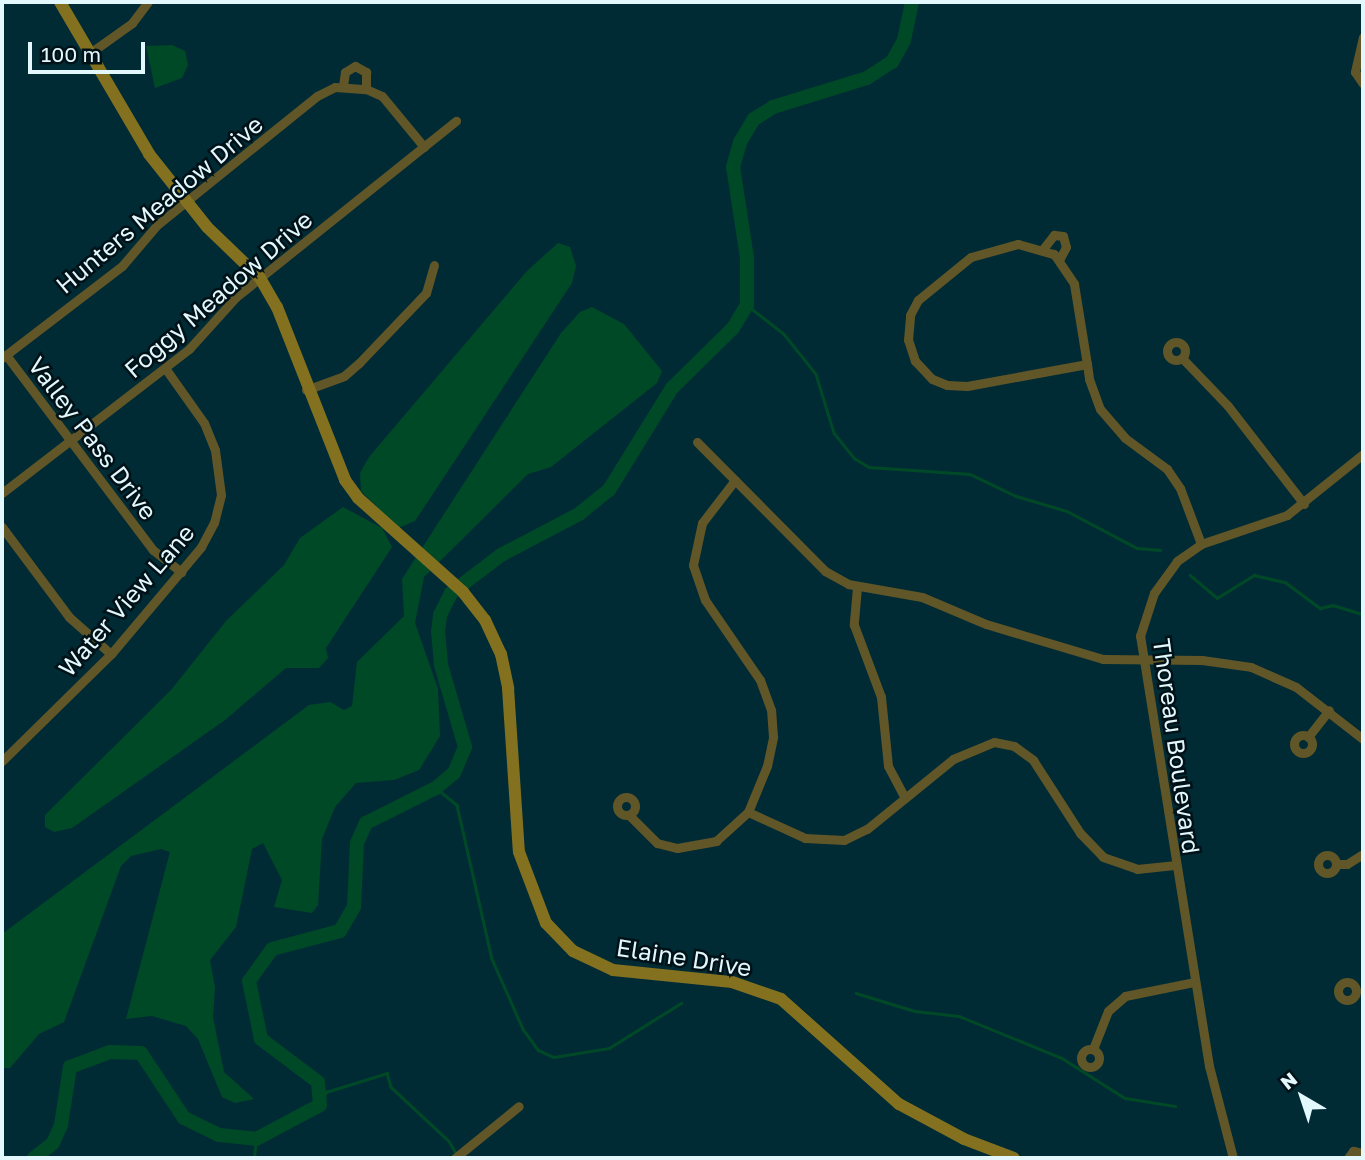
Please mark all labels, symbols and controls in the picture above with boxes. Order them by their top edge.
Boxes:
scale bar [32,28,149,72]
text: 100 m [41,41,101,67]
street label: Hunters Meadow Drive [50,109,268,299]
street label: Foggy Meadow Drive [118,205,318,383]
street label: Valley Pass Drive [22,351,164,525]
street label: Water View Lane [52,518,200,682]
street label: Thoreau Boulevard [1148,636,1206,856]
street label: Elaine Drive [614,932,754,982]
north arrow [1267,1062,1337,1132]
text: N [1276,1067,1301,1094]

